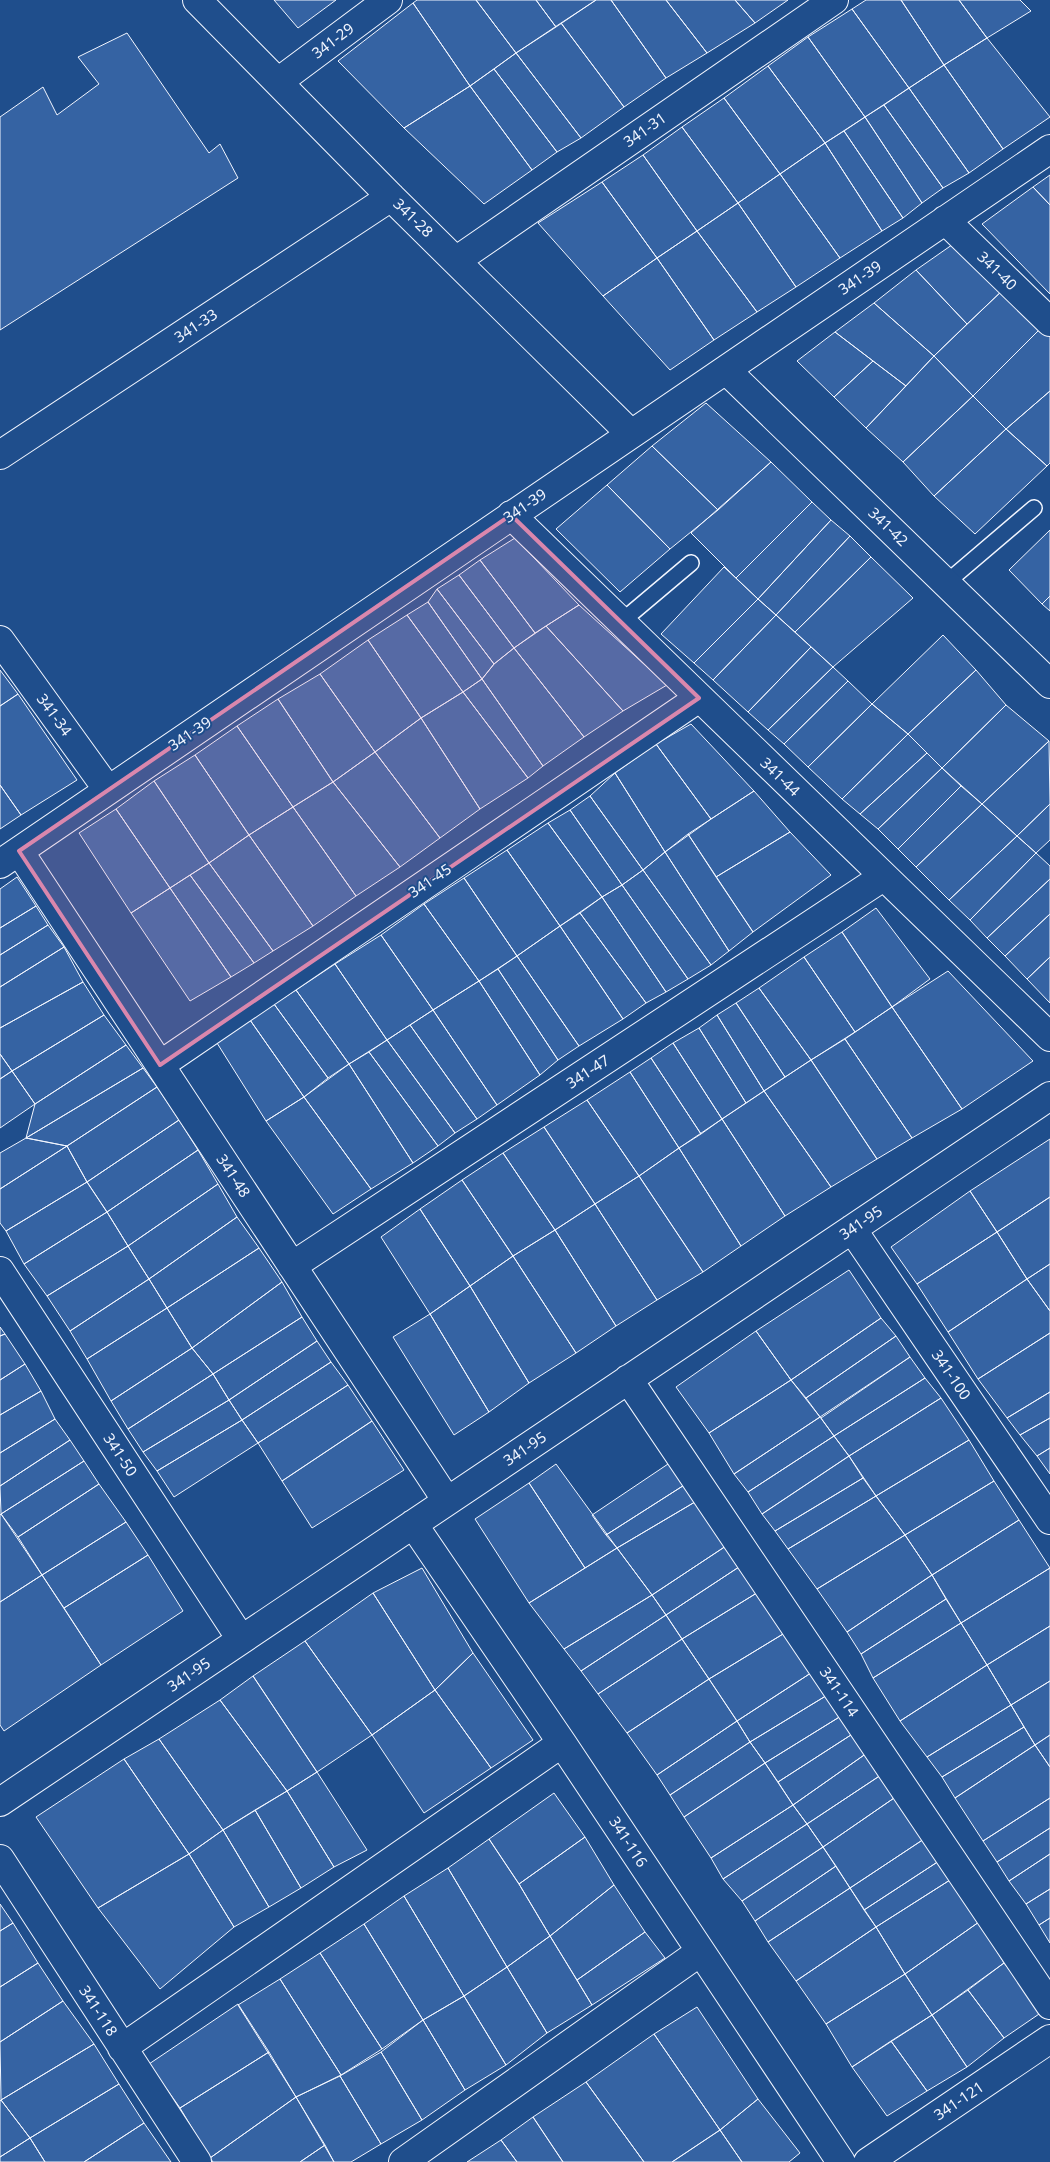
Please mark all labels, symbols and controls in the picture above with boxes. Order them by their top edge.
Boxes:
street label: 341-29 [307,18,357,63]
street label: 341-31 [619,107,670,151]
street label: 341-28 [390,194,438,241]
street label: 341-40 [974,247,1022,294]
street label: 341-39 [834,256,885,299]
street label: 341-33 [170,304,221,347]
street label: 341-39 [499,484,550,527]
street label: 341-42 [865,503,913,550]
street label: 341-34 [33,689,77,740]
street label: 341-39 [164,712,215,755]
street label: 341-44 [757,753,805,800]
street label: 341-45 [404,859,455,902]
street label: 341-47 [562,1050,613,1093]
street label: 341-48 [212,1150,255,1201]
street label: 341-95 [835,1201,886,1244]
street label: 341-100 [928,1346,976,1403]
street label: 341-95 [499,1427,550,1470]
street label: 341-50 [99,1429,142,1480]
street label: 341-95 [163,1653,214,1696]
street label: 341-114 [816,1663,864,1721]
street label: 341-116 [605,1812,653,1871]
street label: 341-118 [75,1981,123,2040]
street label: 341-121 [930,2076,987,2124]

